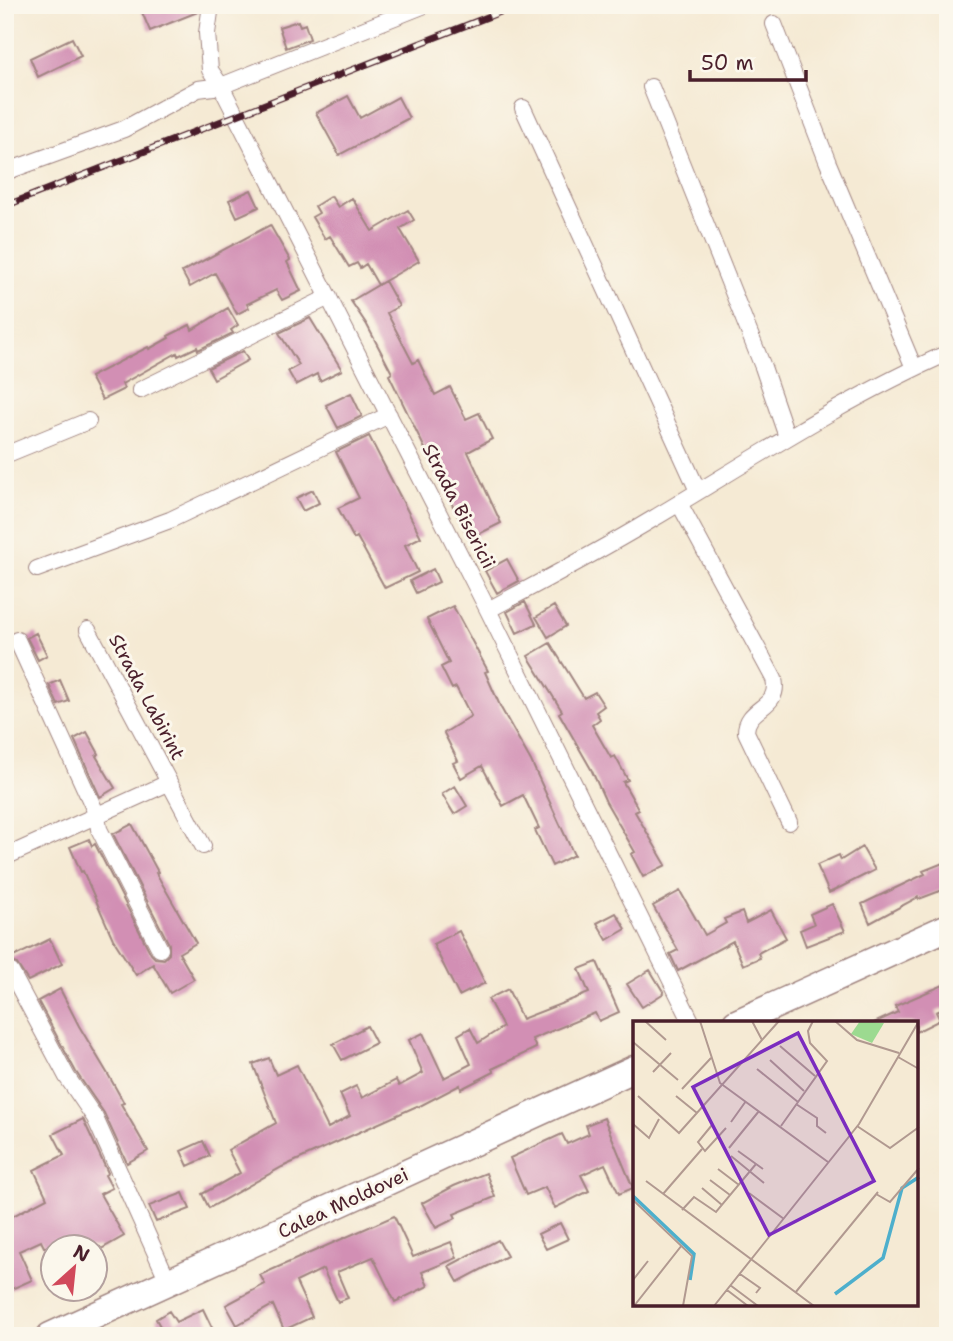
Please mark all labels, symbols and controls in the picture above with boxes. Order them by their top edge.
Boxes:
scale bar [690,38,806,82]
text: 50 m [701,49,754,77]
street label: Strada Bisericii [417,439,501,573]
street label: Strada Labirint [103,630,191,764]
inset map [633,1021,918,1306]
street label: Calea Moldovei [274,1162,412,1244]
north arrow [38,1232,108,1302]
text: N [69,1239,94,1268]

